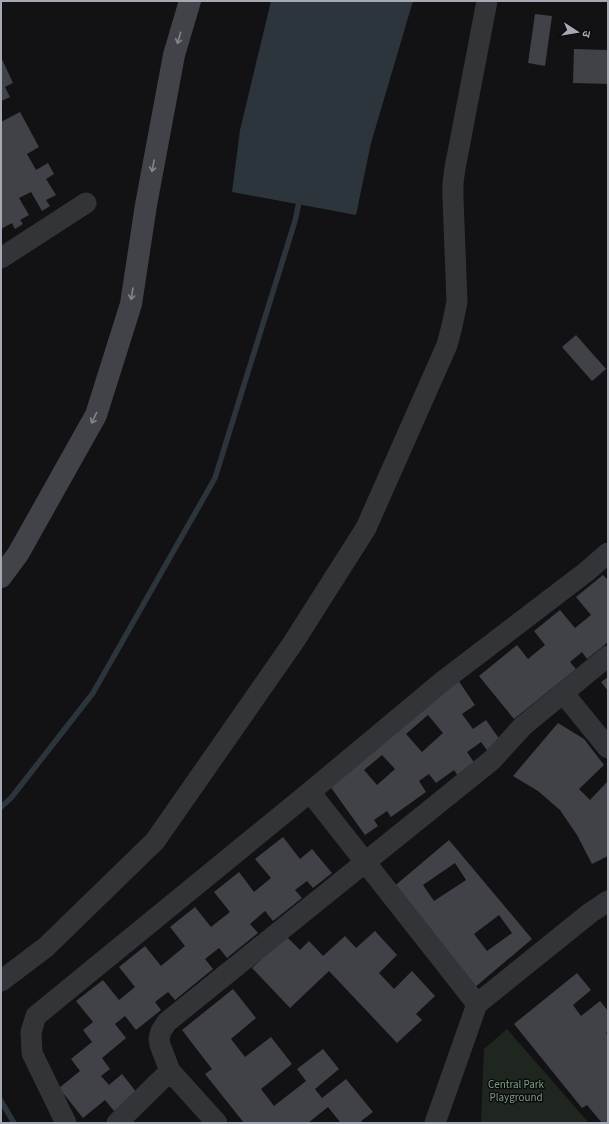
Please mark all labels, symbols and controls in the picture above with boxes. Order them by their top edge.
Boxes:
north arrow [557,12,597,52]
text: उ [578,29,594,39]
one-way arrow [175,32,182,45]
one-way arrow [149,159,157,172]
one-way arrow [128,287,136,300]
one-way arrow [89,412,97,424]
park label: Central Park Playground [488,1077,545,1105]

